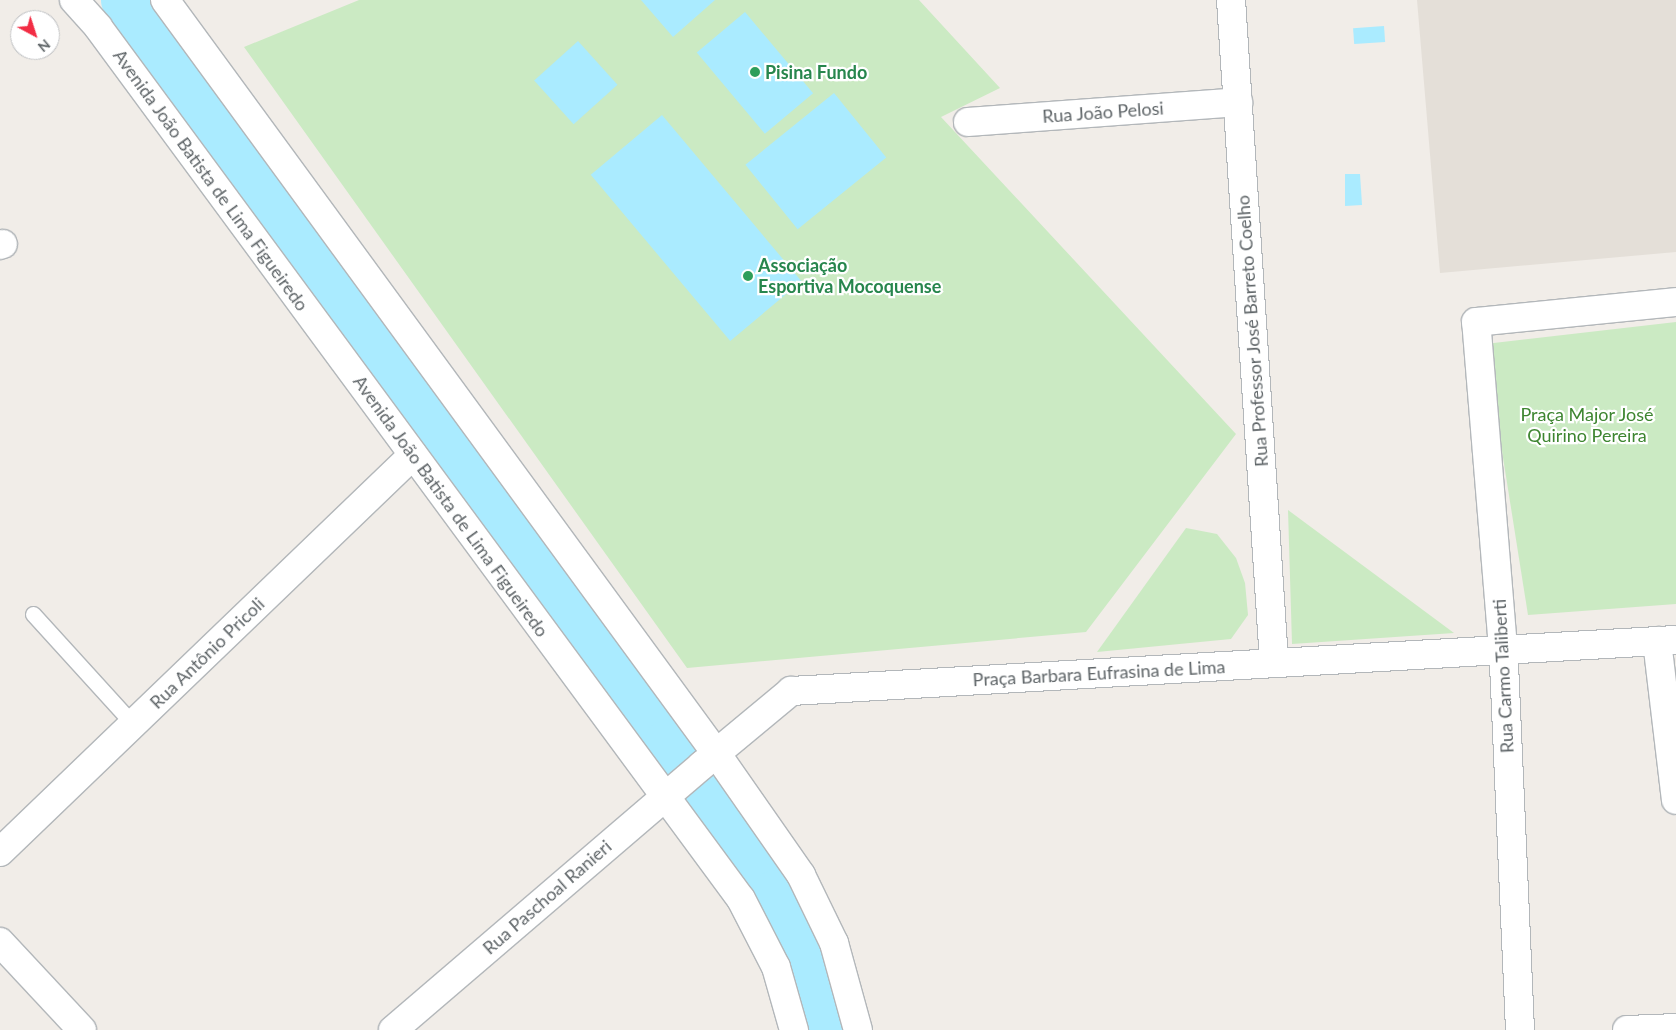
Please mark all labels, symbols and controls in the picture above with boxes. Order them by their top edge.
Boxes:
north arrow [10,10,60,60]
text: N [35,36,54,56]
street label: Avenida João Batista de Lima Figueiredo [109,45,313,315]
place label: Pisina Fundo [765,61,867,83]
marker: Pisina Fundo [749,66,761,78]
street label: Rua João Pelosi [1041,97,1165,127]
street label: Rua Professor José Barreto Coelho [1232,194,1272,468]
place label: Associação Esportiva Mocoquense [758,255,941,298]
marker: Associação Esportiva Mocoquense [742,270,754,282]
street label: Avenida João Batista de Lima Figueiredo [349,371,553,641]
park label: Praça Major José Quirino Pereira [1520,404,1654,446]
street label: Rua Antônio Pricoli [145,593,269,713]
street label: Rua Carmo Taliberti [1488,598,1518,754]
street label: Praça Barbara Eufrasina de Lima [972,656,1226,690]
street label: Rua Paschoal Ranieri [478,835,616,959]

